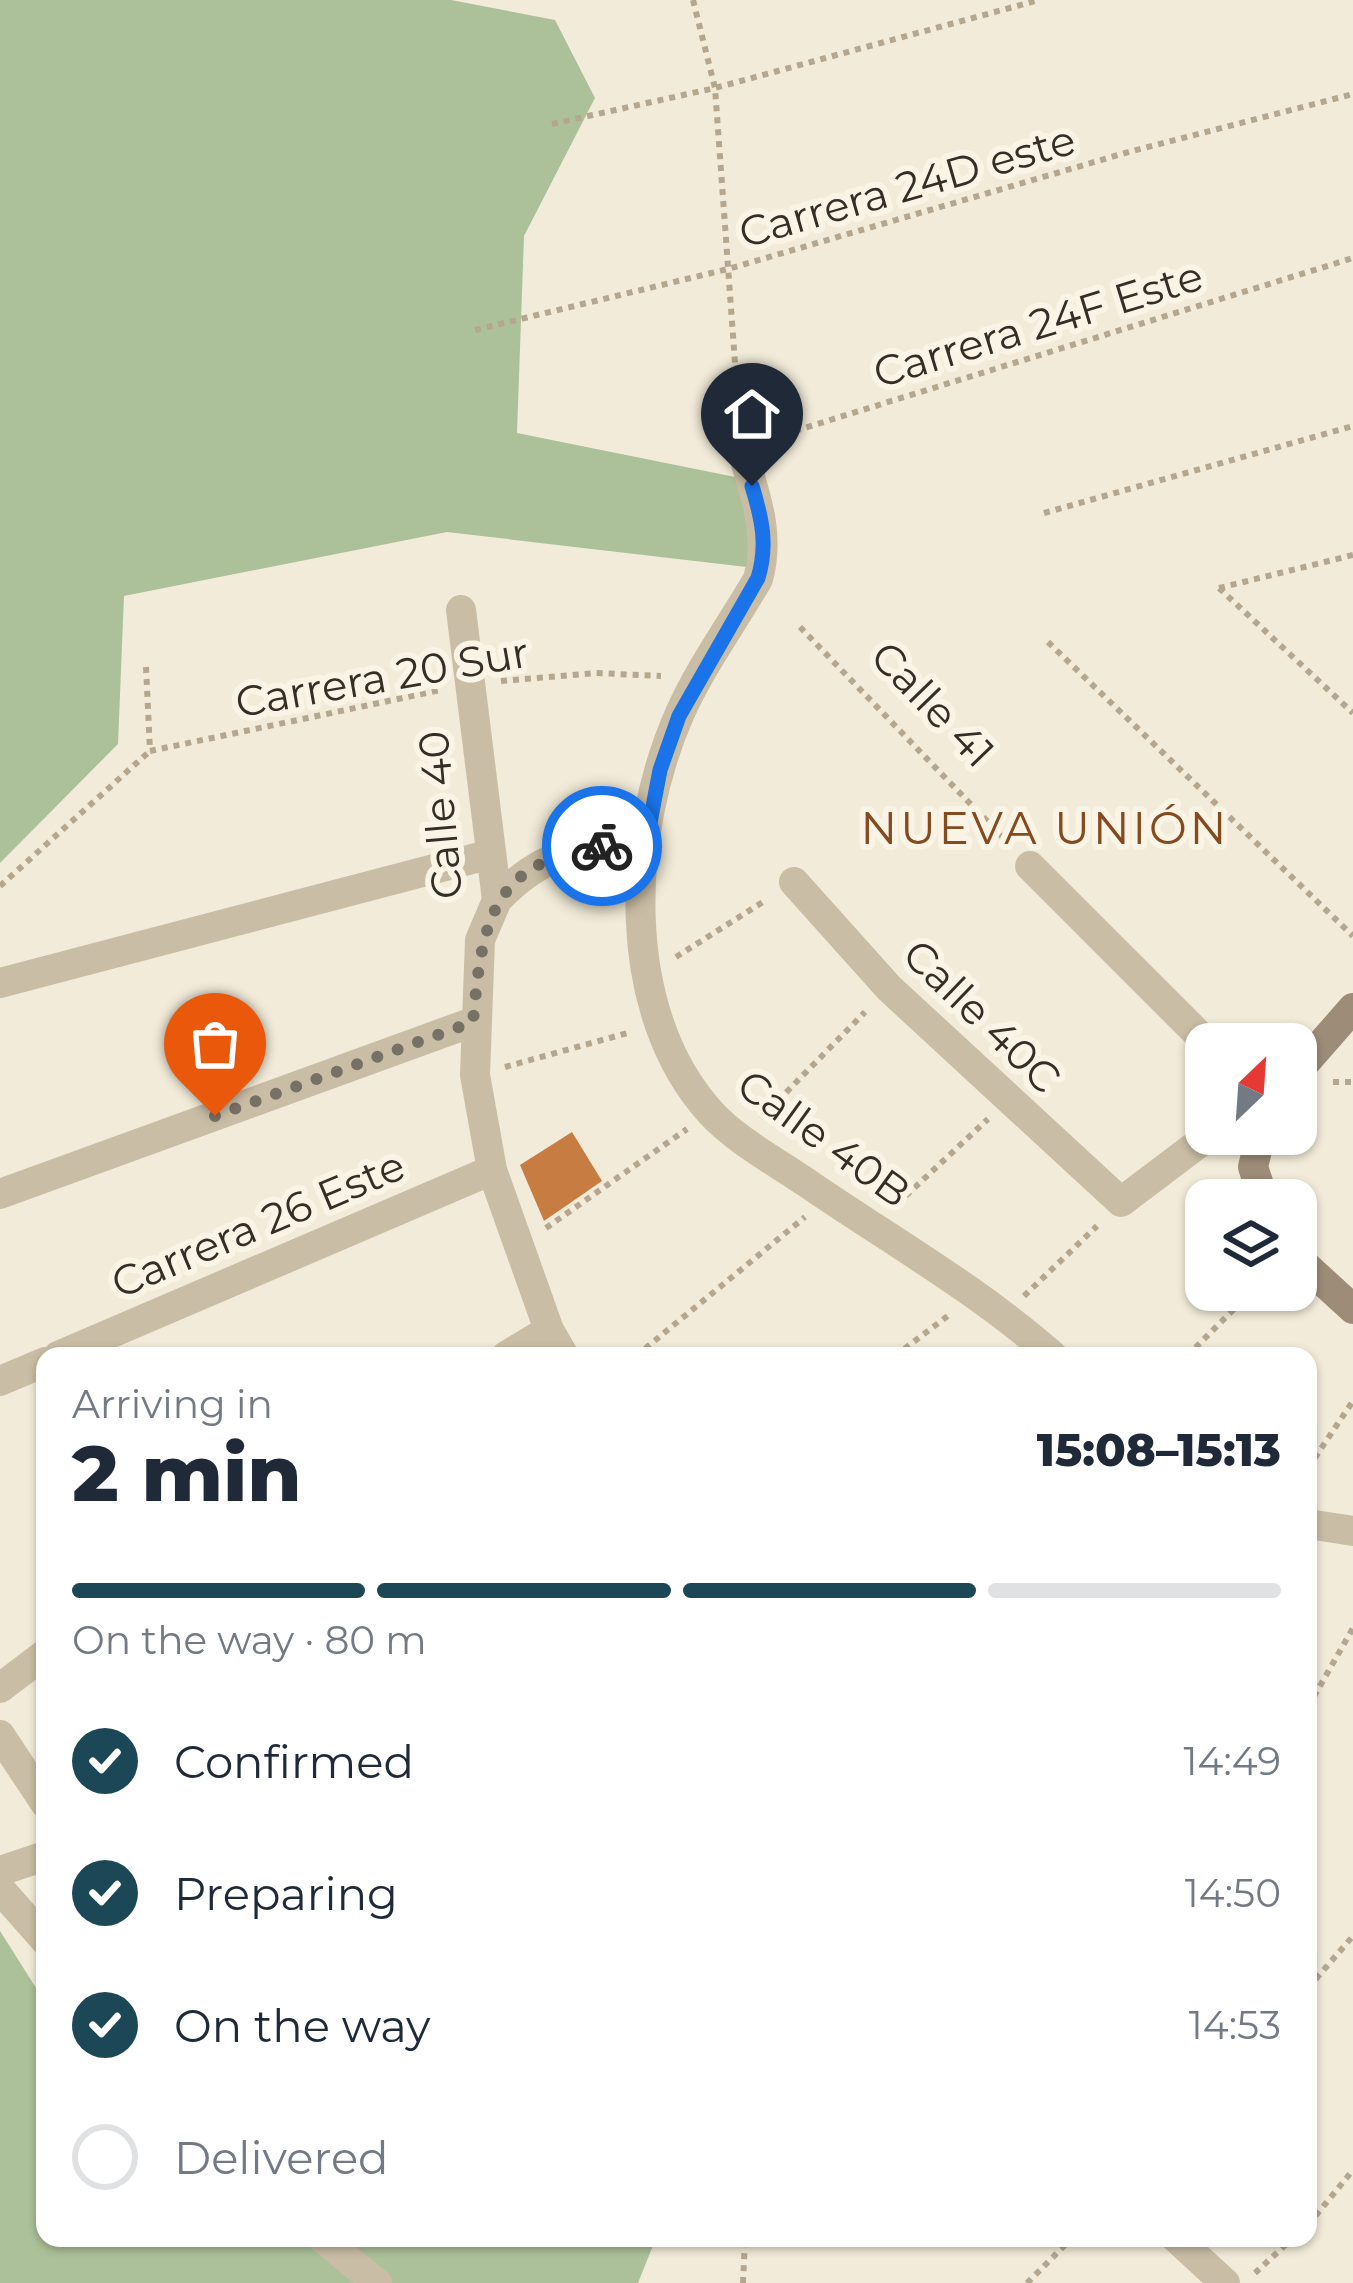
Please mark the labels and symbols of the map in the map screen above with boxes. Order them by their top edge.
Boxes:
street label: Carrera 24D este [733,113,1081,259]
street label: Carrera 24F Este [867,249,1209,399]
pin [701,363,803,486]
street label: Carrera 20 Sur [231,626,533,728]
street label: Calle 41 [860,630,1006,778]
street label: Calle 40 [407,729,473,901]
courier [542,786,662,906]
district label: NUEVA UNIÓN [861,800,1229,855]
street label: Calle 40C [893,928,1071,1104]
pin [164,993,266,1116]
north arrow [1185,1023,1317,1155]
street label: Calle 40B [728,1058,920,1218]
street label: Carrera 26 Este [104,1139,412,1309]

